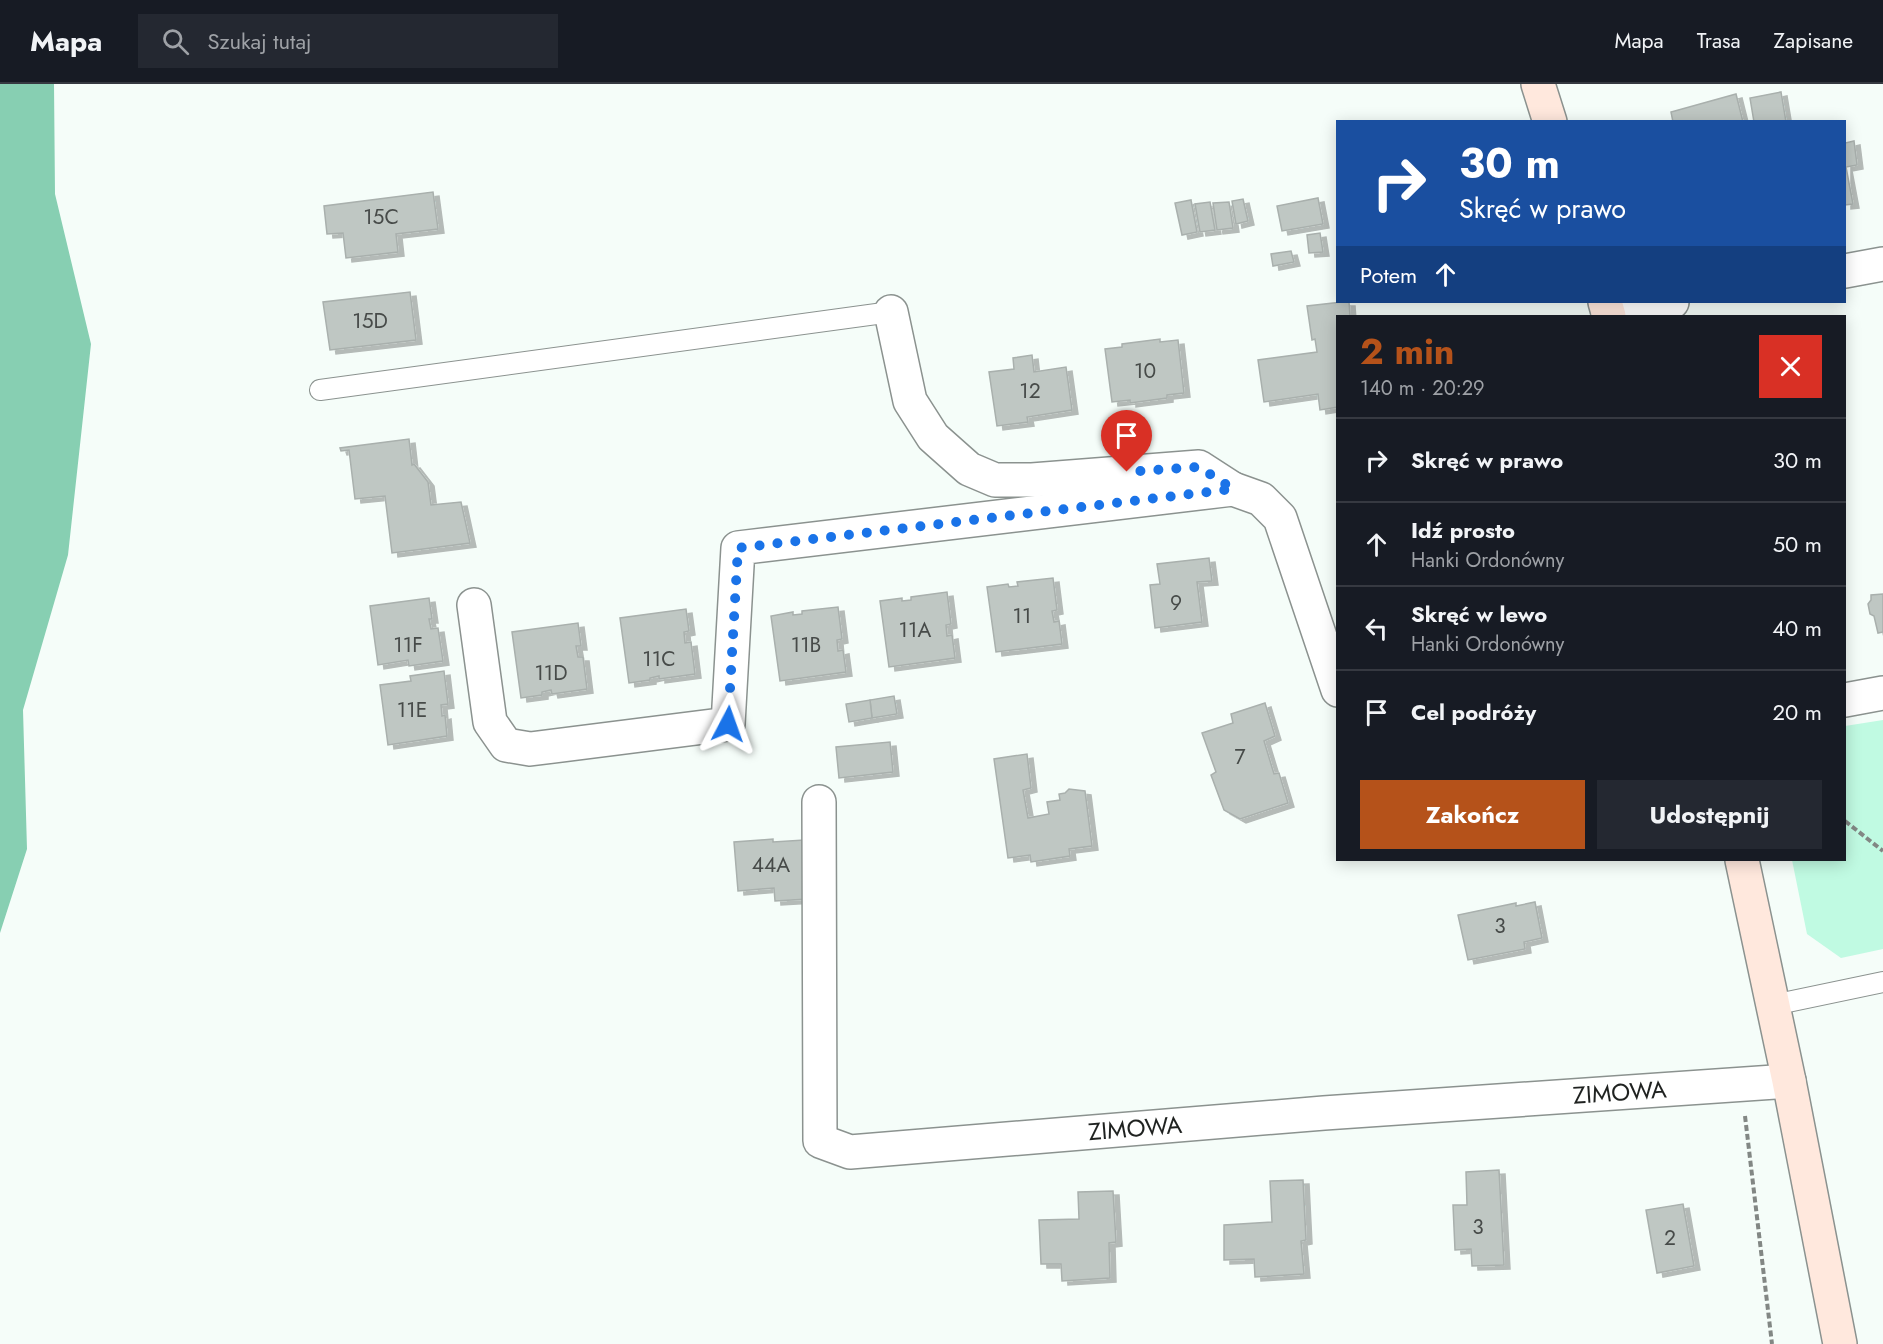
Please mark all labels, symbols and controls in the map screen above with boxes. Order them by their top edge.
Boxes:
search box [138,14,558,68]
text: Mapa [30,21,102,62]
icon: search [159,25,192,58]
text: Szukaj tutaj [207,25,311,57]
text: Mapa [1614,26,1664,56]
text: Trasa [1697,26,1741,56]
text: Zapisane [1774,26,1853,56]
text: 30 m [1459,133,1560,194]
icon: right [1360,144,1438,222]
text: Skręć w prawo [1459,189,1626,228]
house number: 15C [363,202,399,232]
icon: ahead [1429,258,1462,291]
text: Potem [1360,259,1417,291]
house number: 15D [352,306,388,336]
text: 2 min [1360,325,1455,377]
button: close [1759,335,1822,398]
house number: 10 [1134,356,1156,386]
text: 140 m · 20:29 [1360,374,1485,403]
house number: 12 [1019,376,1041,406]
pin [1101,410,1152,472]
icon: arrive [1110,419,1143,452]
icon: right [1360,444,1393,477]
text: Skręć w prawo [1411,444,1563,476]
text: 30 m [1773,444,1822,476]
text: Idź prosto [1411,514,1515,546]
icon: ahead [1360,528,1393,561]
text: 50 m [1773,528,1822,560]
text: Hanki Ordonówny [1411,546,1564,575]
house number: 9 [1170,588,1182,618]
text: Skręć w lewo [1411,598,1547,630]
house number: 11 [1013,601,1031,631]
icon: left [1360,612,1393,645]
text: 40 m [1772,612,1822,644]
house number: 11A [899,615,932,645]
house number: 11F [393,630,423,660]
house number: 11B [791,630,821,660]
text: Hanki Ordonówny [1411,630,1564,659]
house number: 11C [642,644,676,674]
house number: 11D [534,658,568,688]
position arrow [696,692,760,756]
house number: 11E [397,695,427,725]
icon: arrive [1360,696,1393,729]
text: Cel podróży [1411,696,1536,728]
text: 20 m [1773,696,1822,728]
house number: 7 [1234,742,1246,772]
button: Zakończ [1360,780,1585,849]
button: Udostępnij [1597,780,1822,849]
house number: 44A [752,850,790,880]
house number: 3 [1494,911,1506,941]
street label: ZIMOWA [1572,1071,1668,1113]
street label: ZIMOWA [1087,1107,1183,1149]
house number: 3 [1472,1212,1484,1242]
house number: 2 [1664,1223,1676,1253]

